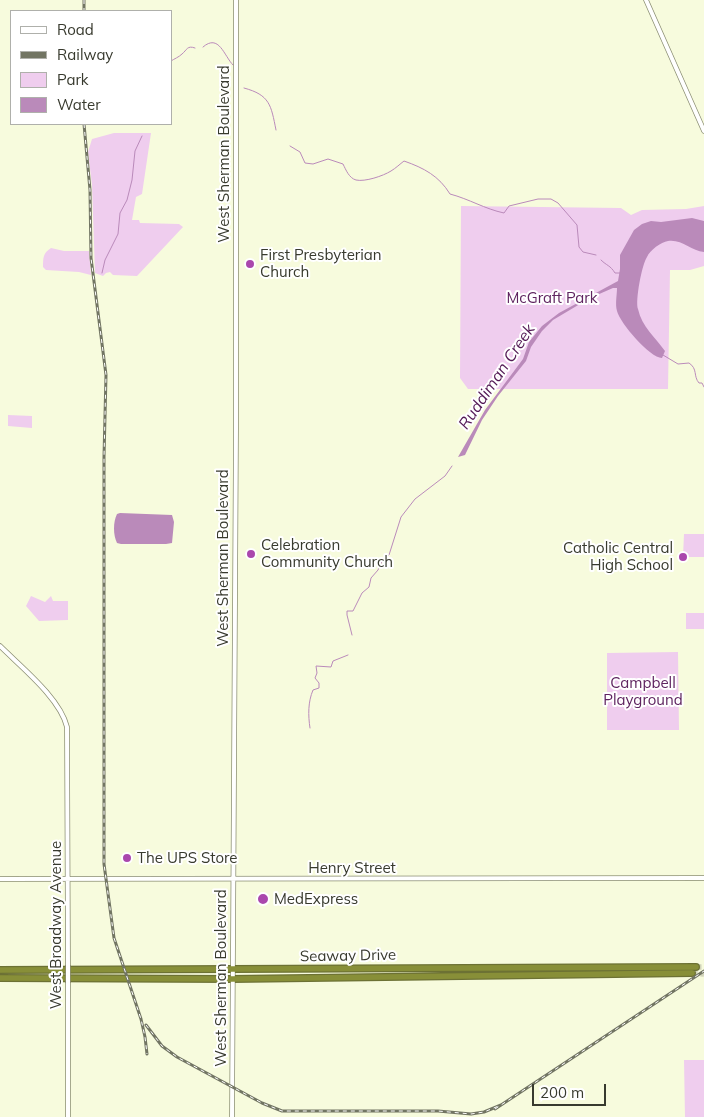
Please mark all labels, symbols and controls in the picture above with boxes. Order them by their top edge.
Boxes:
legend [10,10,172,125]
text: Road [57,20,94,39]
text: Railway [57,45,113,64]
street label: West Sherman Boulevard [215,65,233,243]
text: Park [57,70,89,89]
text: Water [57,95,101,114]
place label: First Presbyterian Church [260,246,382,281]
marker: First Presbyterian Church [244,258,256,270]
park label: McGraft Park [506,289,598,307]
water label: Ruddiman Creek [455,321,539,433]
street label: West Sherman Boulevard [214,469,232,647]
place label: Celebration Community Church [261,536,393,571]
place label: Catholic Central High School [563,539,673,574]
marker: Celebration Community Church [245,548,257,560]
marker: Catholic Central High School [677,551,689,563]
park label: Campbell Playground [603,674,683,709]
street label: West Broadway Avenue [47,841,65,1009]
place label: The UPS Store [137,849,237,867]
marker: The UPS Store [121,852,133,864]
street label: Henry Street [308,859,396,877]
street label: West Sherman Boulevard [212,889,230,1067]
place label: MedExpress [274,890,358,908]
marker: MedExpress [256,892,270,906]
street label: Seaway Drive [300,946,396,966]
scale bar [534,1074,608,1106]
text: 200 m [540,1083,584,1102]

